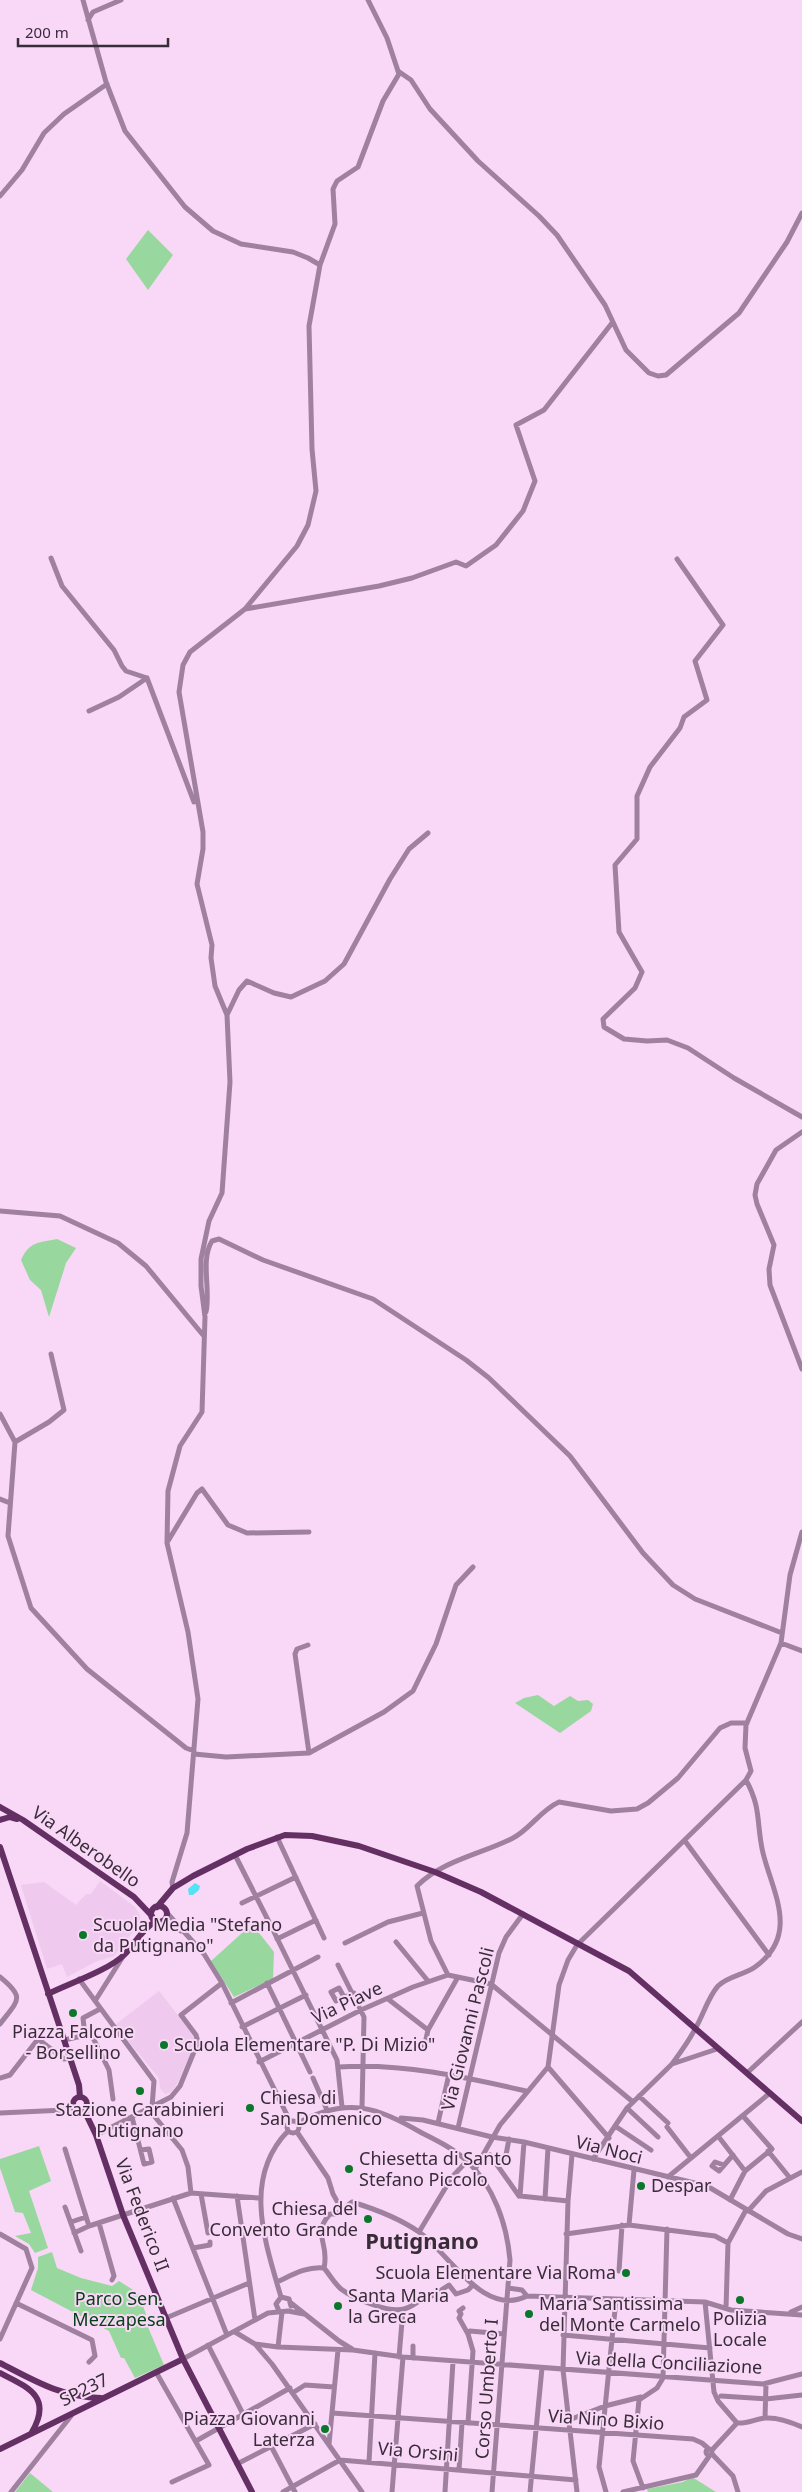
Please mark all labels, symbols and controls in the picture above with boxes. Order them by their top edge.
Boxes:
scale bar [18,15,168,47]
text: 200 m [25,22,69,42]
street label: Via Alberobello [28,1800,145,1892]
place label: Scuola Media "Stefano da Putignano" [93,1912,282,1957]
marker: Scuola Media "Stefano da Putignano" [77,1929,89,1941]
street label: Via Giovanni Pascoli [435,1944,499,2113]
street label: Via Piave [307,1975,386,2029]
marker: Piazza Falcone - Borsellino [67,2007,79,2019]
place label: Piazza Falcone - Borsellino [12,2019,134,2064]
place label: Scuola Elementare "P. Di Mizio" [174,2032,435,2056]
marker: Scuola Elementare "P. Di Mizio" [158,2039,170,2051]
marker: Stazione Carabinieri Putignano [134,2085,146,2097]
place label: Chiesa di San Domenico [260,2085,382,2130]
place label: Stazione Carabinieri Putignano [56,2097,224,2142]
marker: Chiesa di San Domenico [244,2102,256,2114]
street label: Via Noci [573,2129,645,2169]
place label: Chiesetta di Santo Stefano Piccolo [359,2146,512,2191]
street label: Via Federico II [110,2155,176,2275]
marker: Chiesetta di Santo Stefano Piccolo [343,2163,355,2175]
place label: Despar [651,2173,712,2197]
marker: Despar [635,2180,647,2192]
place label: Chiesa del Convento Grande [210,2196,358,2241]
marker: Chiesa del Convento Grande [362,2213,374,2225]
district label: Putignano [365,2225,479,2255]
place label: Scuola Elementare Via Roma [375,2260,616,2284]
marker: Scuola Elementare Via Roma [620,2267,632,2279]
place label: Santa Maria la Greca [348,2283,449,2328]
park label: Parco Sen. Mezzapesa [72,2286,166,2331]
place label: Maria Santissima del Monte Carmelo [539,2291,701,2336]
marker: Polizia Locale [734,2294,746,2306]
marker: Santa Maria la Greca [332,2300,344,2312]
place label: Polizia Locale [713,2306,767,2351]
marker: Maria Santissima del Monte Carmelo [523,2308,535,2320]
street label: Corso Umberto I [469,2318,503,2460]
street label: Via della Conciliazione [575,2345,763,2379]
street label: SP237 [55,2367,112,2411]
street label: Via Nino Bixio [547,2403,665,2435]
place label: Piazza Giovanni Laterza [183,2406,315,2451]
marker: Piazza Giovanni Laterza [319,2423,331,2435]
street label: Via Orsini [377,2436,459,2466]

